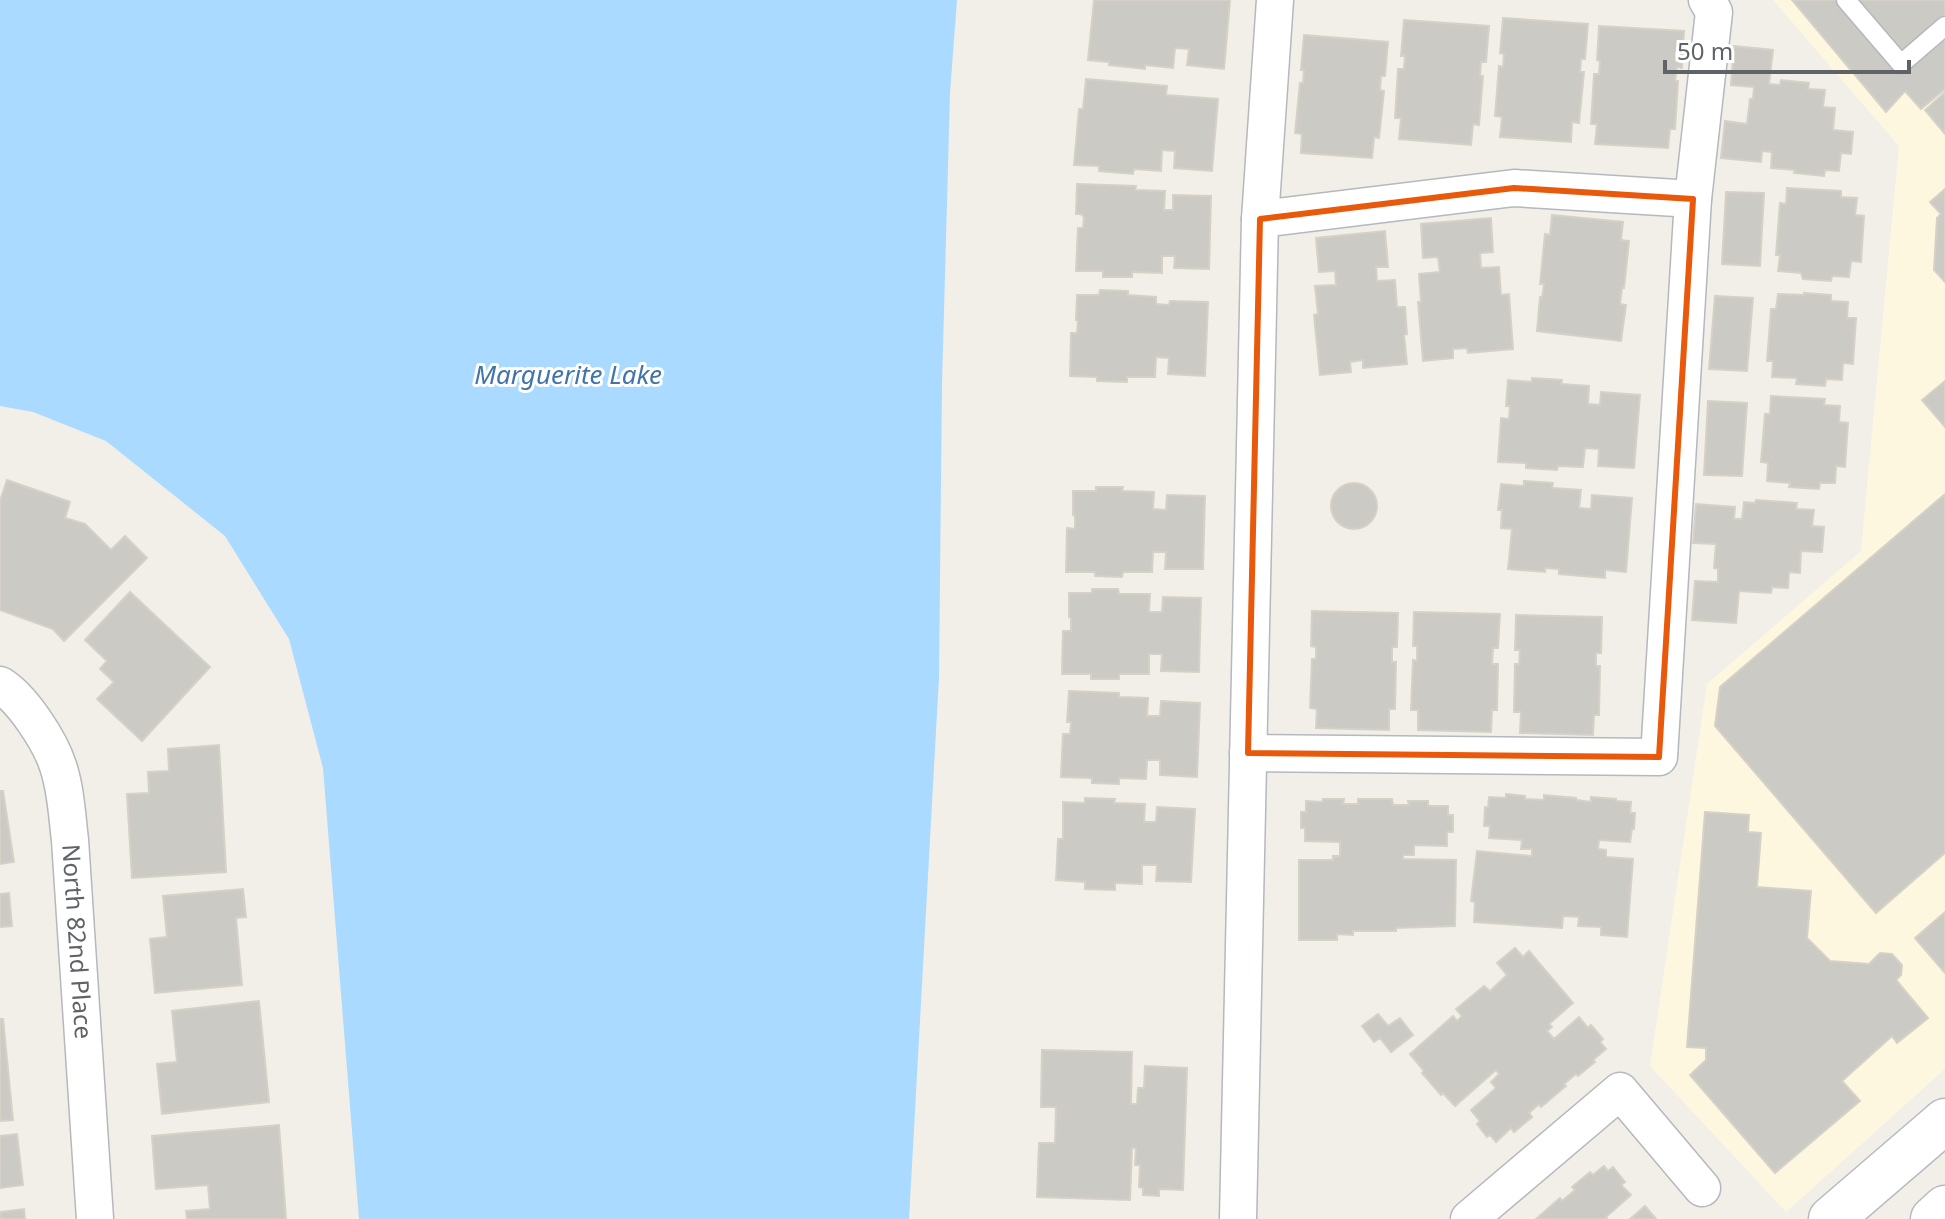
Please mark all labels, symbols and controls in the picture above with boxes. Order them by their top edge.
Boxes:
scale bar [1665,24,1909,74]
text: 50 m [1677,34,1733,67]
water label: Marguerite Lake [474,356,662,392]
street label: North 82nd Place [55,843,101,1040]

